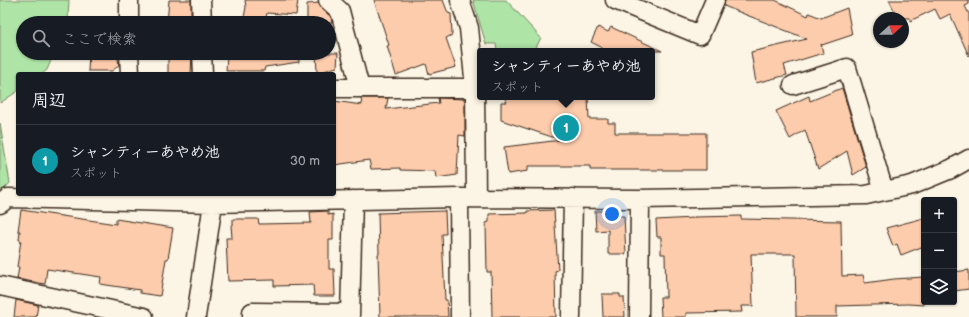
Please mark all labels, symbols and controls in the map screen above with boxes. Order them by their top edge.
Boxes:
north arrow [873,12,909,48]
search box [16,16,336,60]
icon: search [30,27,52,49]
text: ここで検索 [62,30,137,49]
popup [477,48,655,100]
text: シャンティーあやめ池 [491,57,641,76]
text: スポット [491,79,543,95]
text: 周辺 [32,91,66,111]
pin: 1 [553,113,579,143]
text: シャンティーあやめ池 [70,143,220,162]
text: 1 [42,153,48,169]
text: 30 m [290,153,320,169]
text: スポット [70,165,122,181]
map controls [921,197,957,305]
button: + [921,197,957,233]
your location [602,204,622,224]
button: − [921,233,957,269]
button: layers [921,269,957,305]

